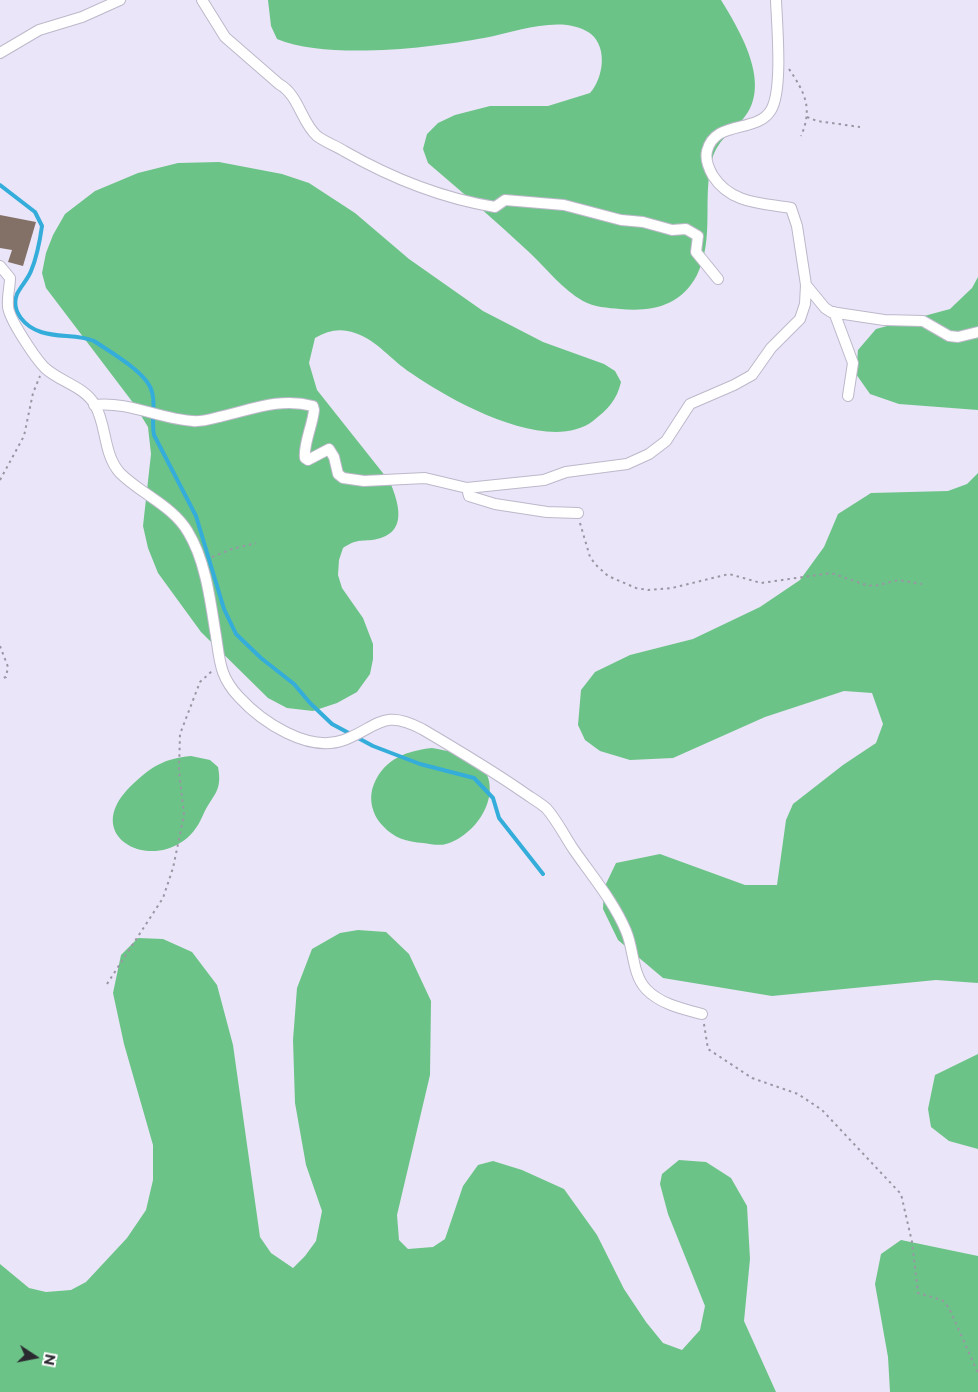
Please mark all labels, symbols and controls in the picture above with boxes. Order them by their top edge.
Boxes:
north arrow [10,1332,60,1382]
text: N [40,1353,60,1367]

